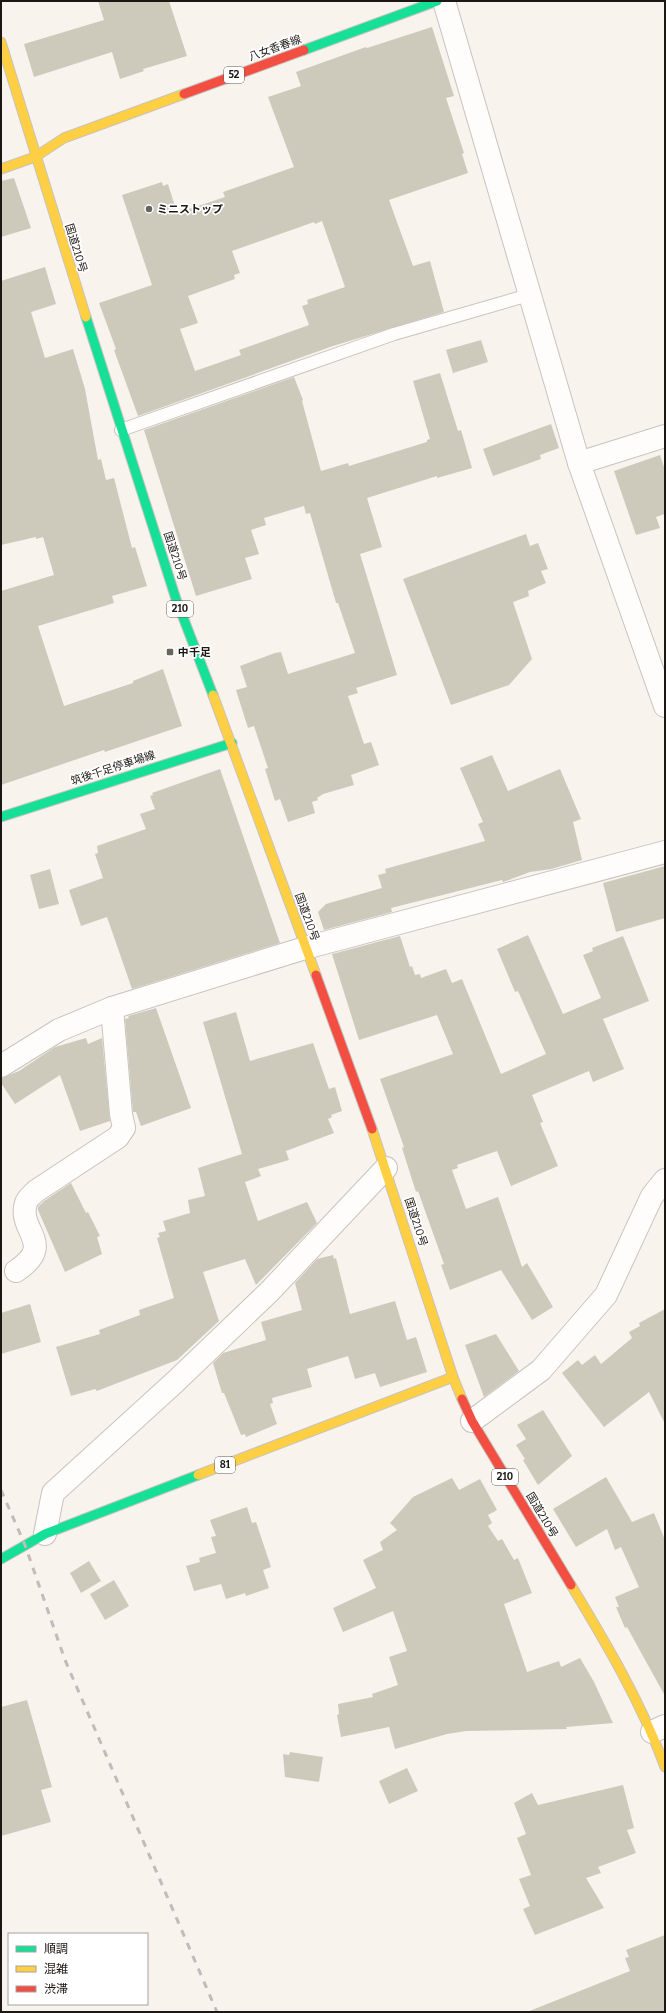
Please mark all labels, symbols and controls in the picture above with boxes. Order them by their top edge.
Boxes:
street label: 八女香春線 [247,32,303,64]
road number: 52 [224,67,244,83]
place label: ミニストップ [157,203,223,216]
marker: ミニストップ [144,204,154,214]
street label: 国道210号 [62,222,90,274]
street label: 国道210号 [161,530,189,582]
road number: 210 [167,601,193,617]
place label: 中千足 [178,646,211,659]
marker: 中千足 [165,647,175,657]
street label: 筑後千足停車場線 [69,748,157,788]
street label: 国道210号 [292,891,322,943]
street label: 国道210号 [402,1196,430,1248]
road number: 81 [215,1457,235,1473]
road number: 210 [492,1469,518,1485]
street label: 国道210号 [523,1490,561,1540]
legend [8,1933,148,2005]
text: 順調 [44,1942,68,1956]
text: 混雑 [44,1962,68,1976]
text: 渋滞 [44,1982,68,1996]

